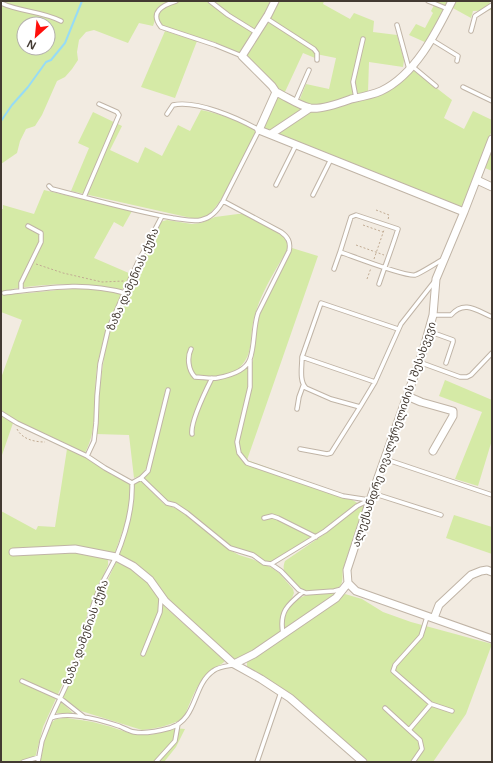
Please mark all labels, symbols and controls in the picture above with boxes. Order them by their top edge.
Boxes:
north arrow [16,16,56,56]
text: N [24,37,39,54]
street label: ზაზა დამენიას ქუჩა [103,225,161,333]
street label: ალექსანდრე თვალჭრელიძის I შესახვევი [347,319,439,549]
street label: ზაზა დამენიას ქუჩა [59,577,111,687]

